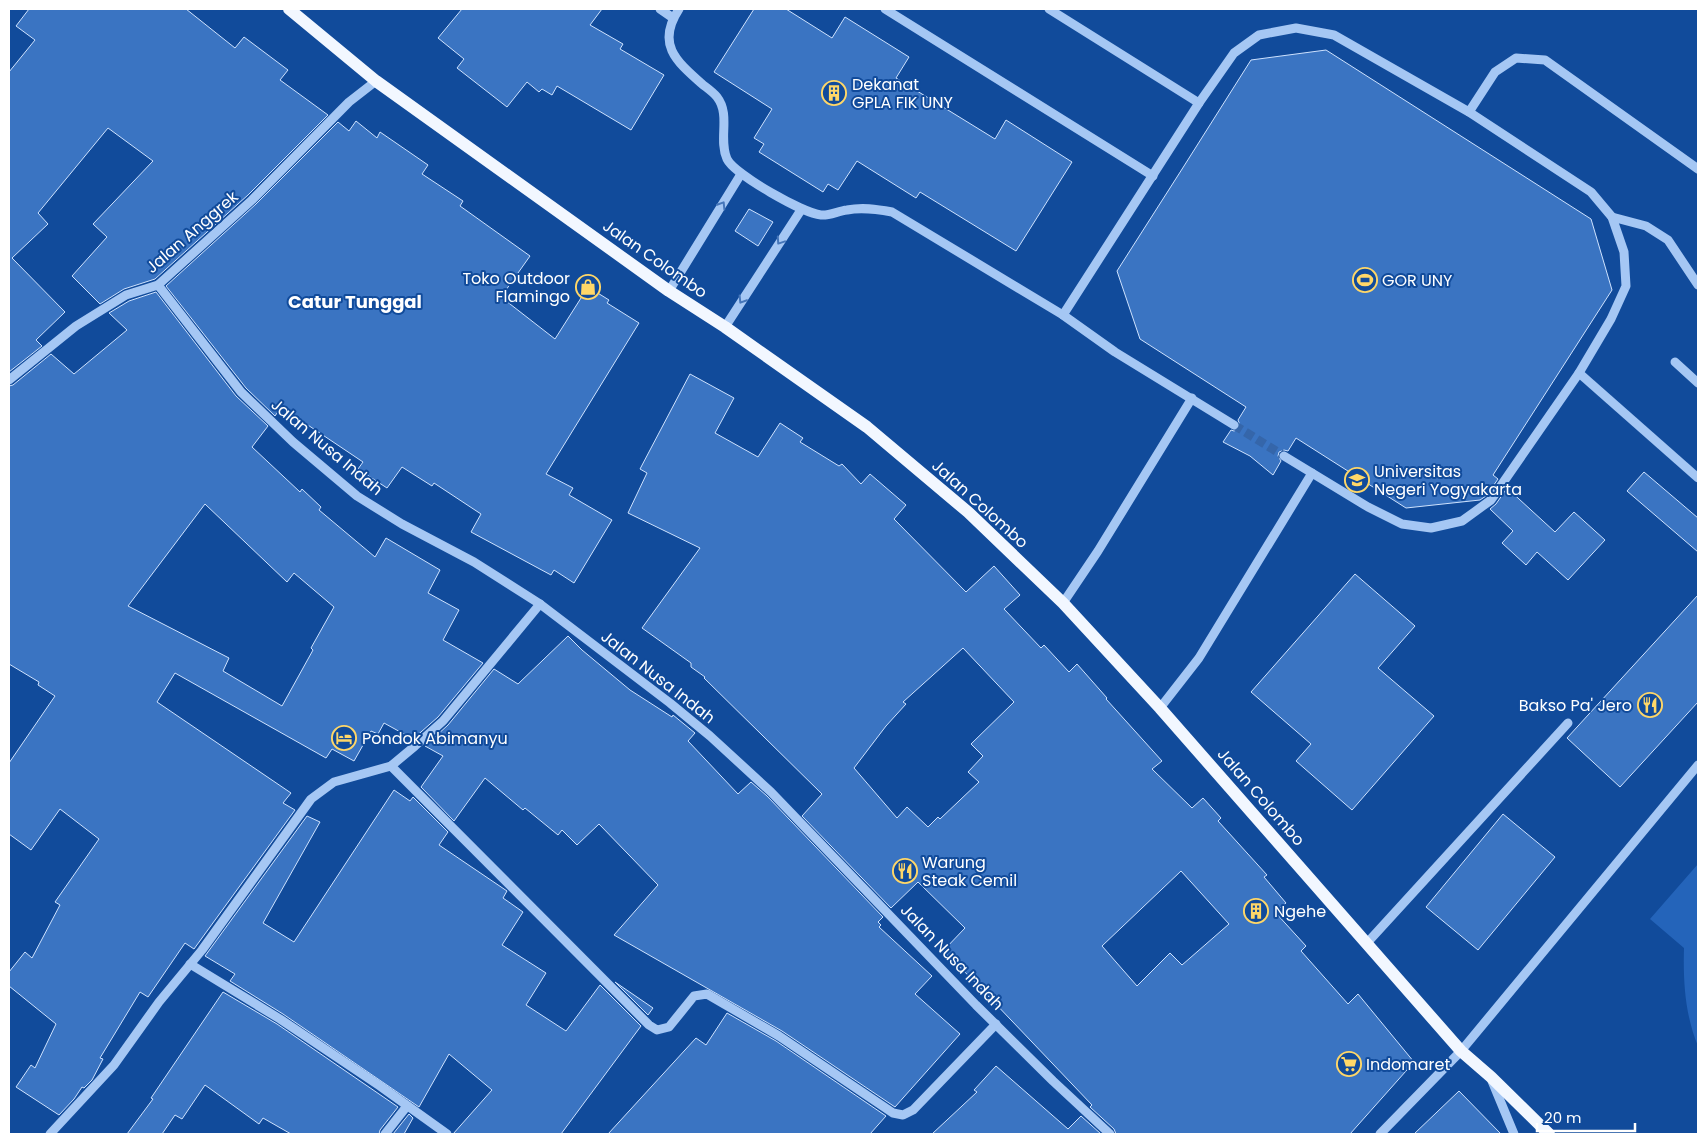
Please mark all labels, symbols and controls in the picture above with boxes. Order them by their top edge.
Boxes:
place label: Dekanat GPLA FIK UNY [852,73,954,114]
building icon: Dekanat GPLA FIK UNY [821,80,847,106]
street label: Jalan Anggrek [141,185,244,279]
one-way arrow [715,202,725,211]
street label: Jalan Colombo [598,214,712,304]
one-way arrow [776,236,786,245]
place label: Toko Outdoor Flamingo [462,267,570,308]
sports icon: GOR UNY [1352,267,1378,293]
place label: GOR UNY [1382,269,1453,292]
shop icon: Toko Outdoor Flamingo [575,274,601,300]
district label: Catur Tunggal [288,289,422,314]
one-way arrow [738,294,748,303]
street label: Jalan Nusa Indah [266,393,388,501]
street label: Jalan Colombo [927,454,1033,554]
place label: Universitas Negeri Yogyakarta [1374,460,1522,501]
school or university icon: Universitas Negeri Yogyakarta [1344,467,1370,493]
street label: Jalan Nusa Indah [596,625,720,729]
restaurant icon: Bakso Pa' Jero [1637,692,1663,718]
place label: Bakso Pa' Jero [1519,694,1632,717]
hotel icon: Pondok Abimanyu [331,725,357,751]
place label: Pondok Abimanyu [362,727,508,750]
street label: Jalan Colombo [1212,743,1310,851]
place label: Warung Steak Cemil [922,851,1017,892]
restaurant icon: Warung Steak Cemil [892,858,918,884]
building icon: Ngehe [1243,898,1269,924]
street label: Jalan Nusa Indah [895,899,1009,1015]
place label: Ngehe [1274,900,1326,923]
supermarket icon: Indomaret [1336,1051,1362,1077]
place label: Indomaret [1366,1053,1450,1076]
scale bar [1537,1100,1634,1132]
text: 20 m [1544,1107,1582,1128]

